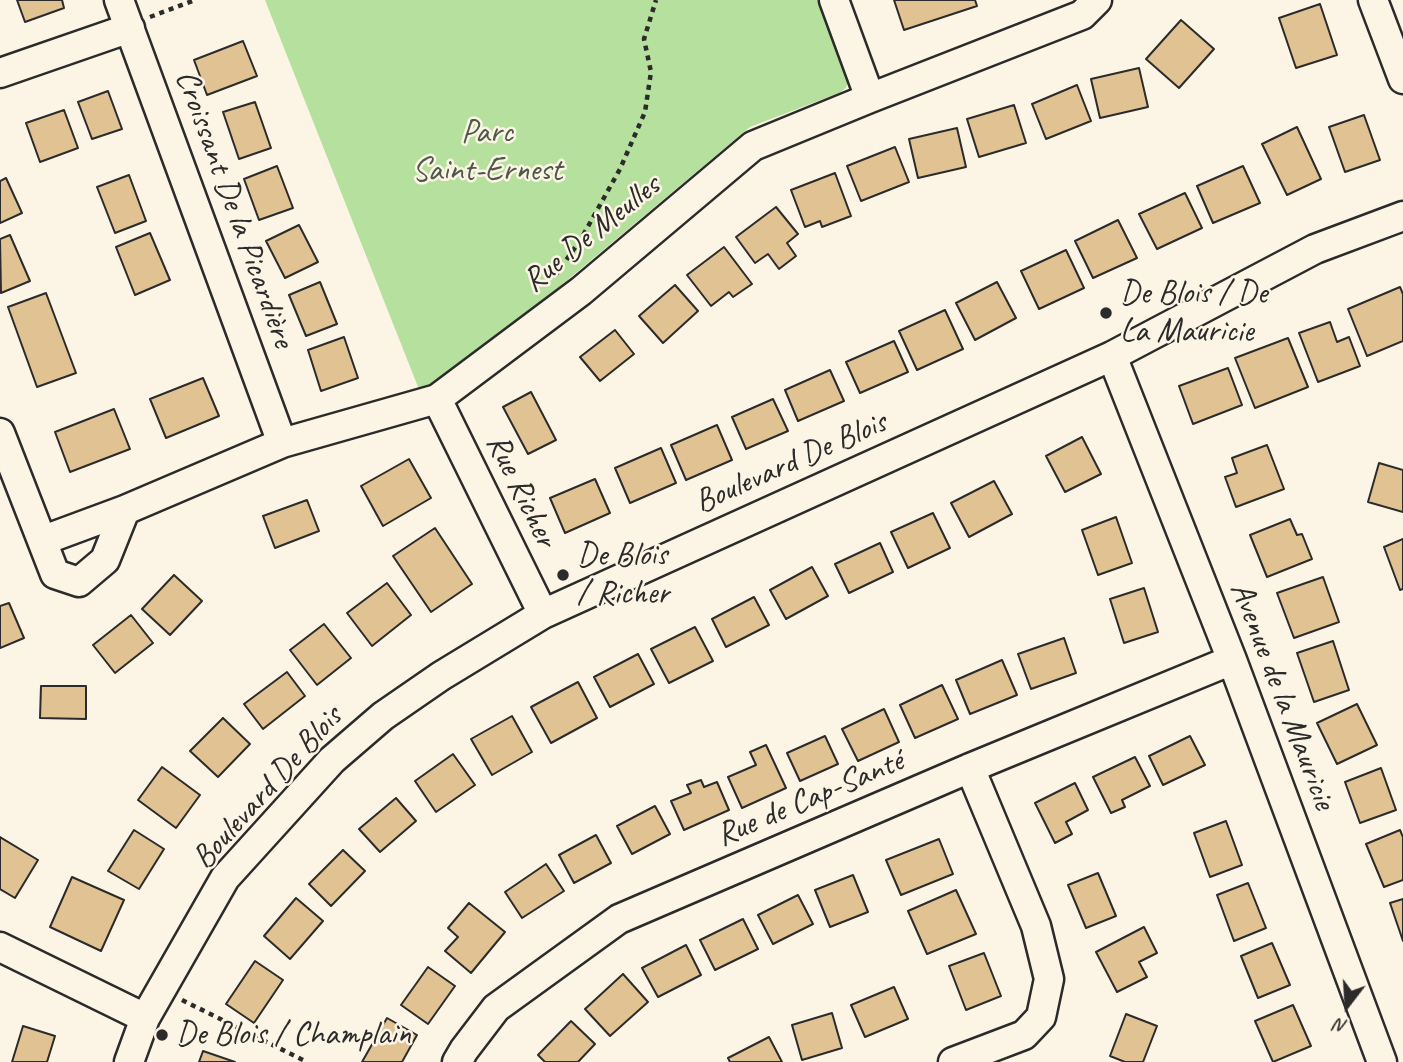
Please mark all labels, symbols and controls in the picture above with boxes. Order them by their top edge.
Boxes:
street label: Croissant De la Picardière [165,65,303,353]
park label: Parc Saint-Ernest [412,113,562,191]
street label: Rue De Meulles [515,167,669,301]
place label: De Blois / De La Mauricie [1120,274,1267,352]
marker: De Blois / De La Mauricie [1098,305,1114,321]
street label: Boulevard De Blois [689,403,893,523]
street label: Rue Richer [477,428,565,554]
place label: De Blois / Richer [577,536,669,614]
marker: De Blois / Richer [555,567,571,583]
street label: Avenue de la Mauricie [1220,577,1344,815]
street label: Boulevard De Blois [184,698,352,878]
street label: Rue de Cap-Santé [711,742,909,856]
north arrow [1312,971,1382,1041]
text: N [1332,1013,1350,1039]
place label: De Blois / Champlain [176,1015,411,1055]
marker: De Blois / Champlain [154,1027,170,1043]

